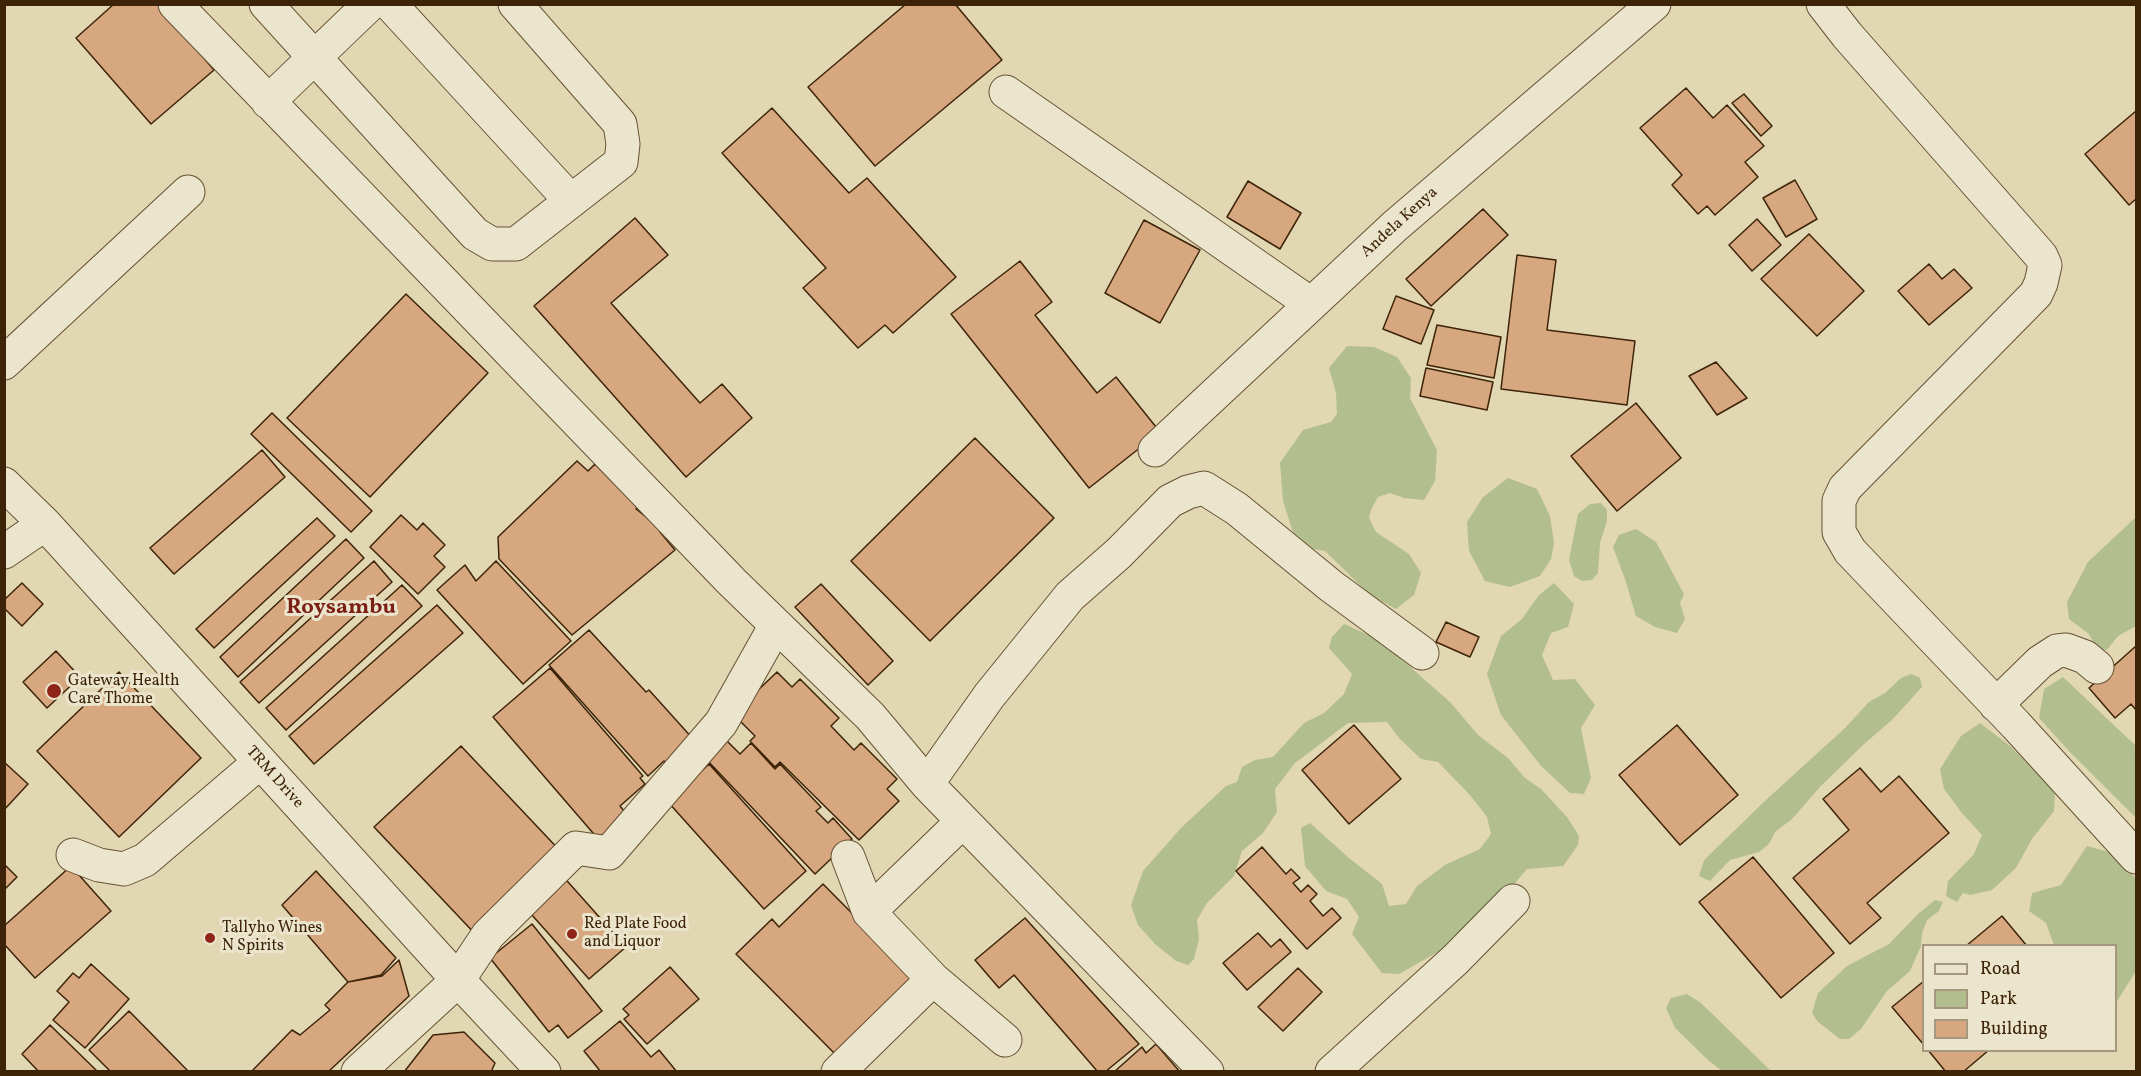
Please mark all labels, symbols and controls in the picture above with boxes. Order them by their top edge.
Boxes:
street label: Andela Kenya [1358,184,1442,262]
district label: Roysambu [286,596,396,622]
place label: Gateway Health Care Thome [68,672,180,710]
marker: Gateway Health Care Thome [45,682,63,700]
street label: TRM Drive [241,743,307,813]
place label: Red Plate Food and Liquor [584,915,687,953]
place label: Tallyho Wines N Spirits [222,919,322,957]
marker: Red Plate Food and Liquor [565,927,579,941]
marker: Tallyho Wines N Spirits [203,931,217,945]
legend [1922,944,2117,1052]
text: Road [1980,957,2021,982]
text: Park [1980,987,2017,1012]
text: Building [1980,1017,2048,1042]

